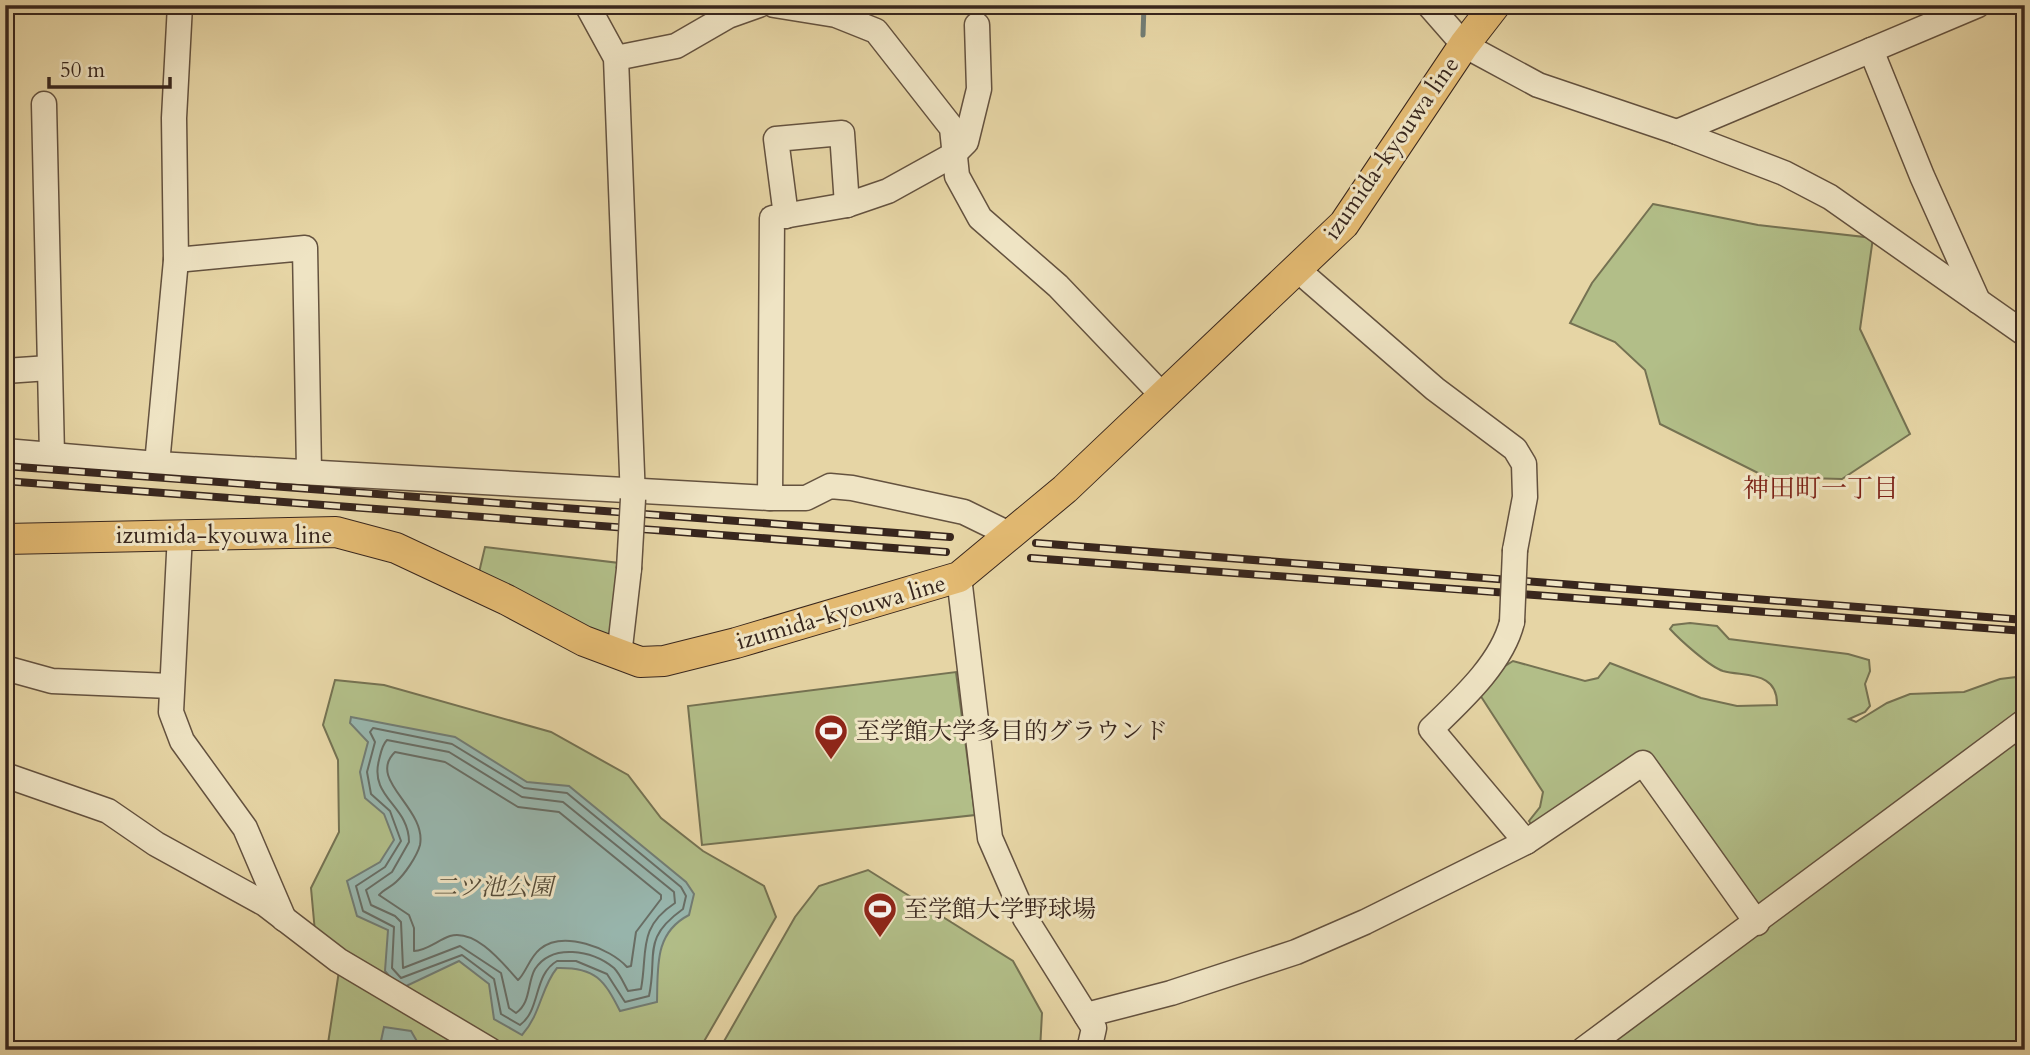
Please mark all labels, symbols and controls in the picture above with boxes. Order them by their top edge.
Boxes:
scale bar [49,46,170,90]
street label: izumida-kyouwa line [1316,50,1467,246]
text: 50 m [60,56,105,85]
district label: 神田町一丁目 [1743,471,1899,506]
street label: izumida-kyouwa line [116,519,332,552]
street label: izumida-kyouwa line [732,567,950,658]
sports icon: 至学館大学多目的グラウンド [812,712,850,761]
place label: 至学館大学多目的グラウンド [856,715,1168,748]
park label: 二ツ池公園 [433,871,557,904]
sports icon: 至学館大学野球場 [861,890,899,939]
place label: 至学館大学野球場 [904,893,1096,926]

